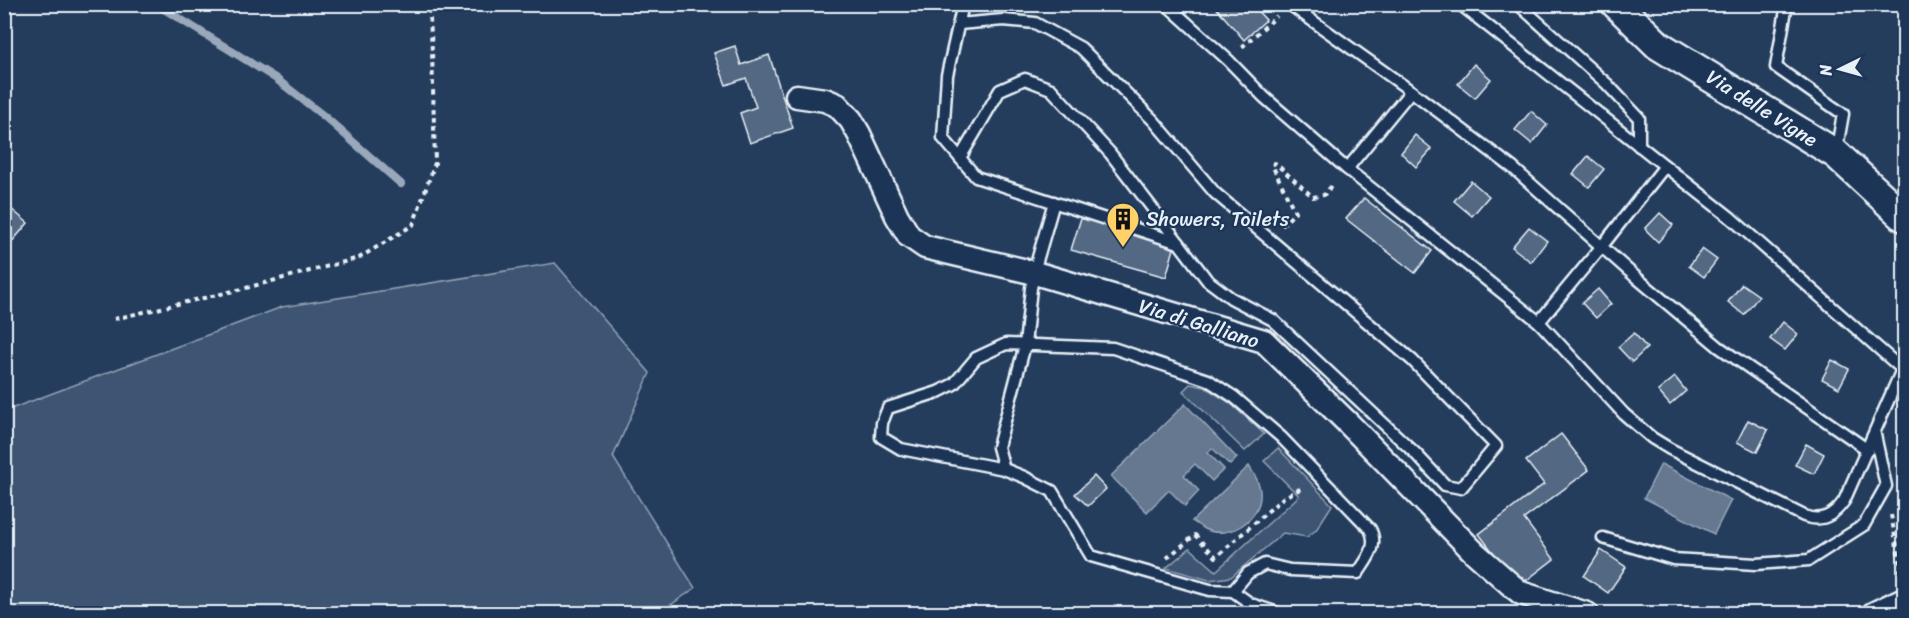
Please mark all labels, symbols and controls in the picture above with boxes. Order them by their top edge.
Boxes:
north arrow [1810,39,1870,99]
street label: Via delle Vigne [1699,60,1825,157]
text: N [1811,63,1841,78]
building icon: Showers, Toilets [1105,201,1141,248]
place label: Showers, Toilets [1146,202,1290,237]
street label: Via di Galliano [1134,289,1263,358]

